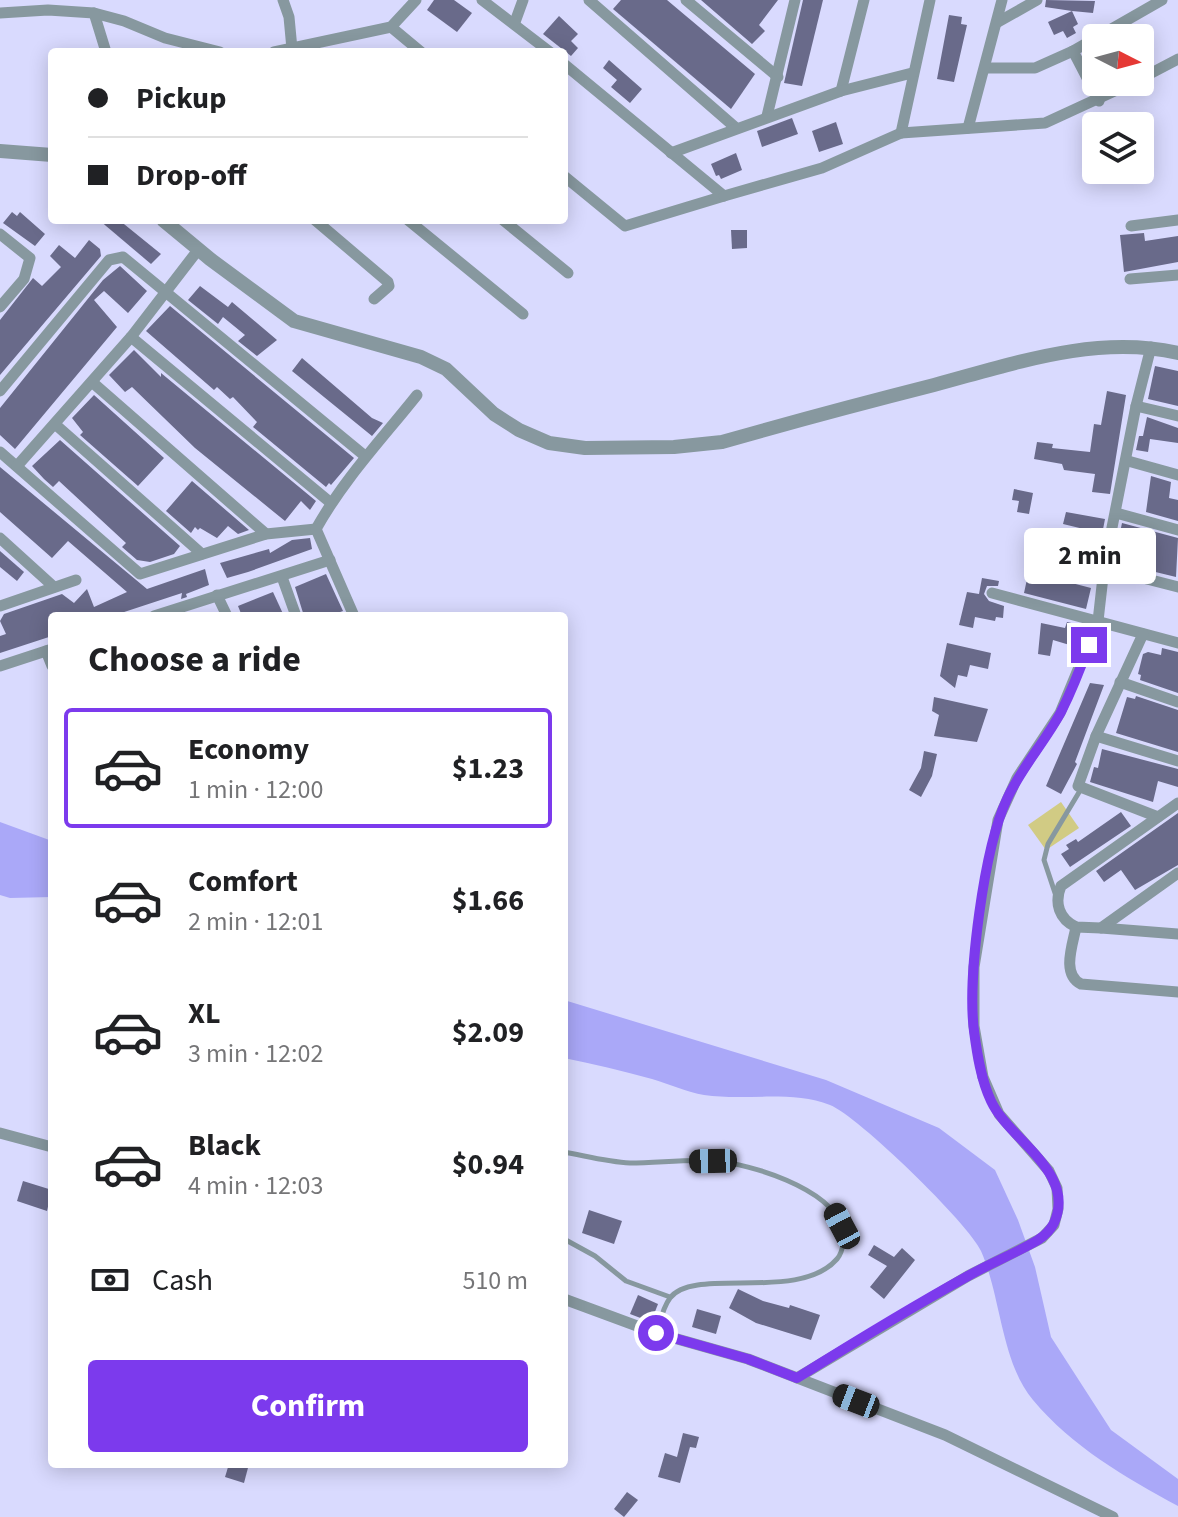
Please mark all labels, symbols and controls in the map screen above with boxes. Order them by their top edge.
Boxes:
north arrow [1082,24,1154,96]
map controls [1082,24,1154,184]
text: Pickup [136,77,226,120]
button: layers [1082,112,1154,184]
text: Drop-off [136,154,247,197]
callout: 2 min [1023,529,1155,585]
text: 2 min [1058,537,1122,574]
route end [1071,627,1107,663]
text: Choose a ride [88,634,301,685]
text: Economy [188,728,309,771]
icon: car [92,732,164,804]
text: $1.23 [452,747,524,790]
text: 1 min · 12:00 [188,771,323,808]
text: Comfort [188,860,298,903]
icon: car [92,864,164,936]
text: $1.66 [452,879,524,922]
text: 2 min · 12:01 [188,903,323,940]
text: XL [188,992,221,1035]
icon: car [92,996,164,1068]
text: $2.09 [452,1011,524,1054]
text: 3 min · 12:02 [188,1035,323,1072]
text: Black [188,1124,261,1167]
icon: car [92,1128,164,1200]
text: $0.94 [452,1143,524,1186]
car [689,1149,737,1173]
text: 4 min · 12:03 [188,1167,323,1204]
car [820,1199,864,1253]
icon: cash [88,1258,132,1302]
text: Cash [152,1259,213,1302]
text: 510 m [462,1262,528,1299]
route start [638,1315,674,1351]
button: Confirm [88,1360,528,1452]
car [829,1381,883,1421]

